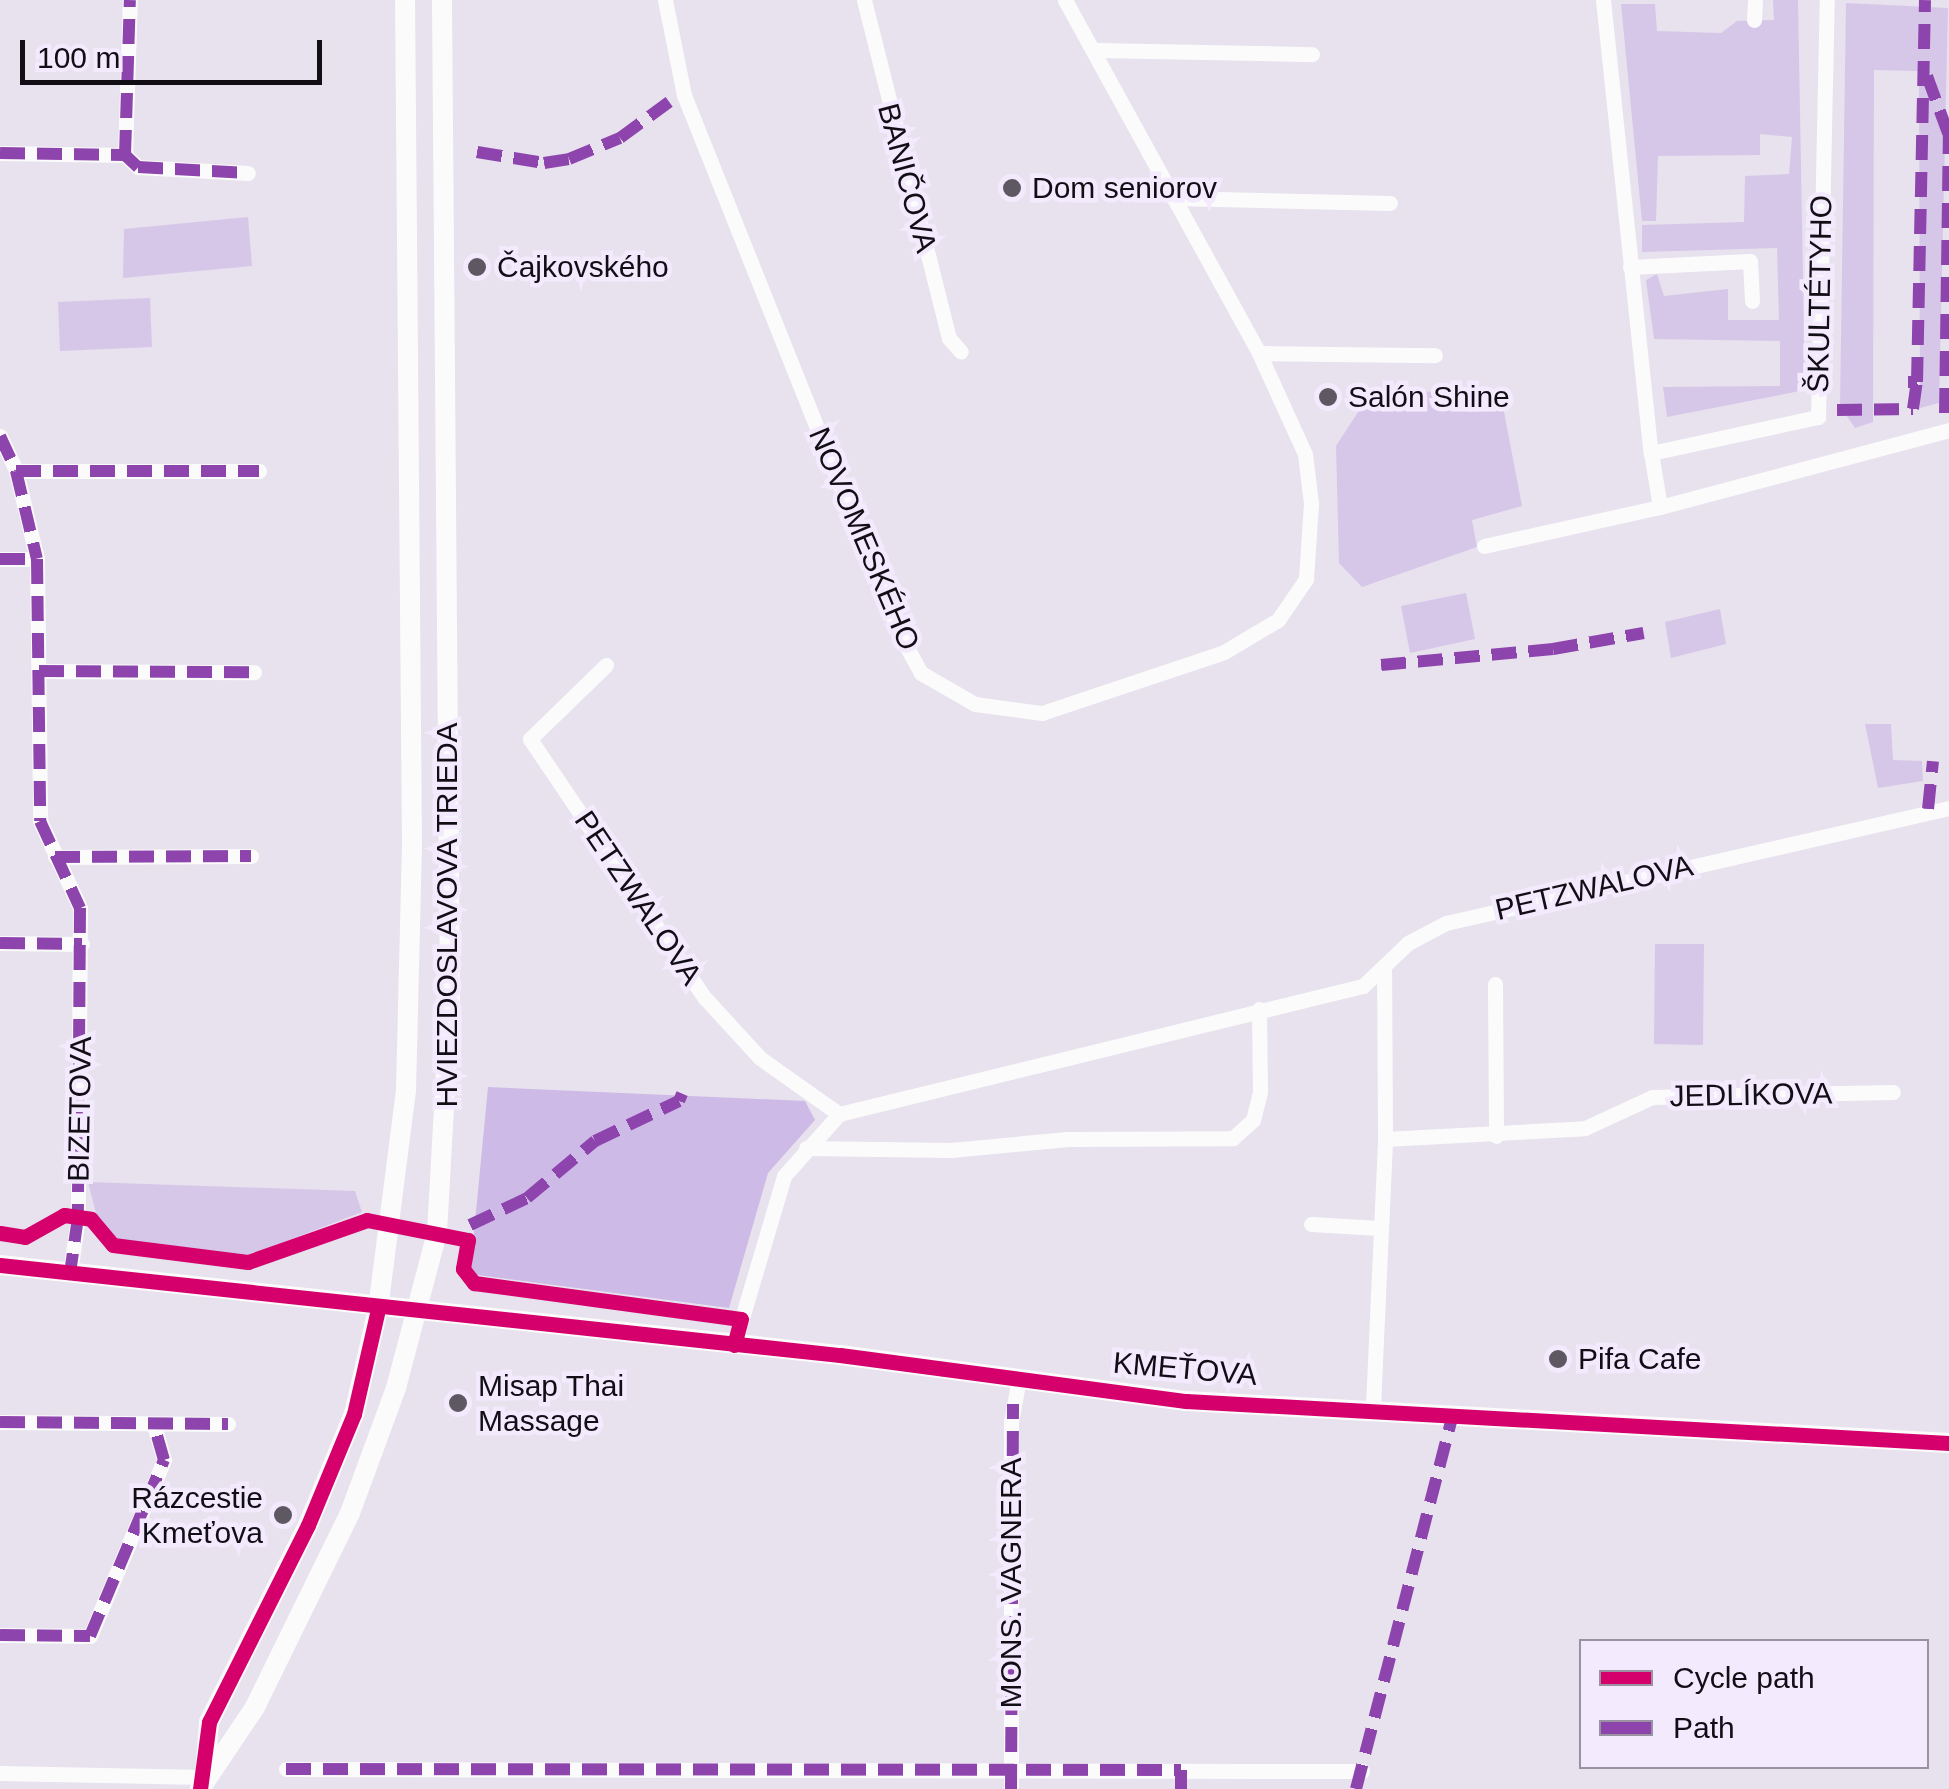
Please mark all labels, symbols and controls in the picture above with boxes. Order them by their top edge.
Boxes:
scale bar [25,20,328,82]
text: 100 m [37,41,120,74]
street label: BANIČOVA [870,100,944,256]
place label: Dom seniorov [1032,170,1217,206]
marker: Dom seniorov [1001,177,1023,199]
street label: ŠKULTÉTYHO [1800,195,1840,393]
place label: Čajkovského [497,249,669,285]
marker: Čajkovského [466,256,488,278]
place label: Salón Shine [1348,379,1510,415]
marker: Salón Shine [1317,386,1339,408]
street label: NOVOMESKÉHO [801,422,927,656]
street label: HVIEZDOSLAVOVA TRIEDA [429,721,465,1109]
street label: PETZWALOVA [567,804,709,992]
street label: PETZWALOVA [1492,848,1696,928]
street label: BIZETOVA [61,1036,99,1182]
street label: JEDLÍKOVA [1669,1076,1833,1114]
place label: Pifa Cafe [1578,1341,1701,1377]
street label: KMEŤOVA [1111,1345,1259,1393]
marker: Pifa Cafe [1547,1348,1569,1370]
place label: Misap Thai Massage [478,1368,625,1438]
marker: Misap Thai Massage [447,1392,469,1414]
street label: MONS. VAGNERA [993,1457,1029,1709]
place label: Rázcestie Kmeťova [131,1480,263,1550]
marker: Rázcestie Kmeťova [272,1504,294,1526]
legend [1579,1639,1929,1769]
text: Cycle path [1673,1661,1815,1694]
text: Path [1673,1711,1735,1744]

